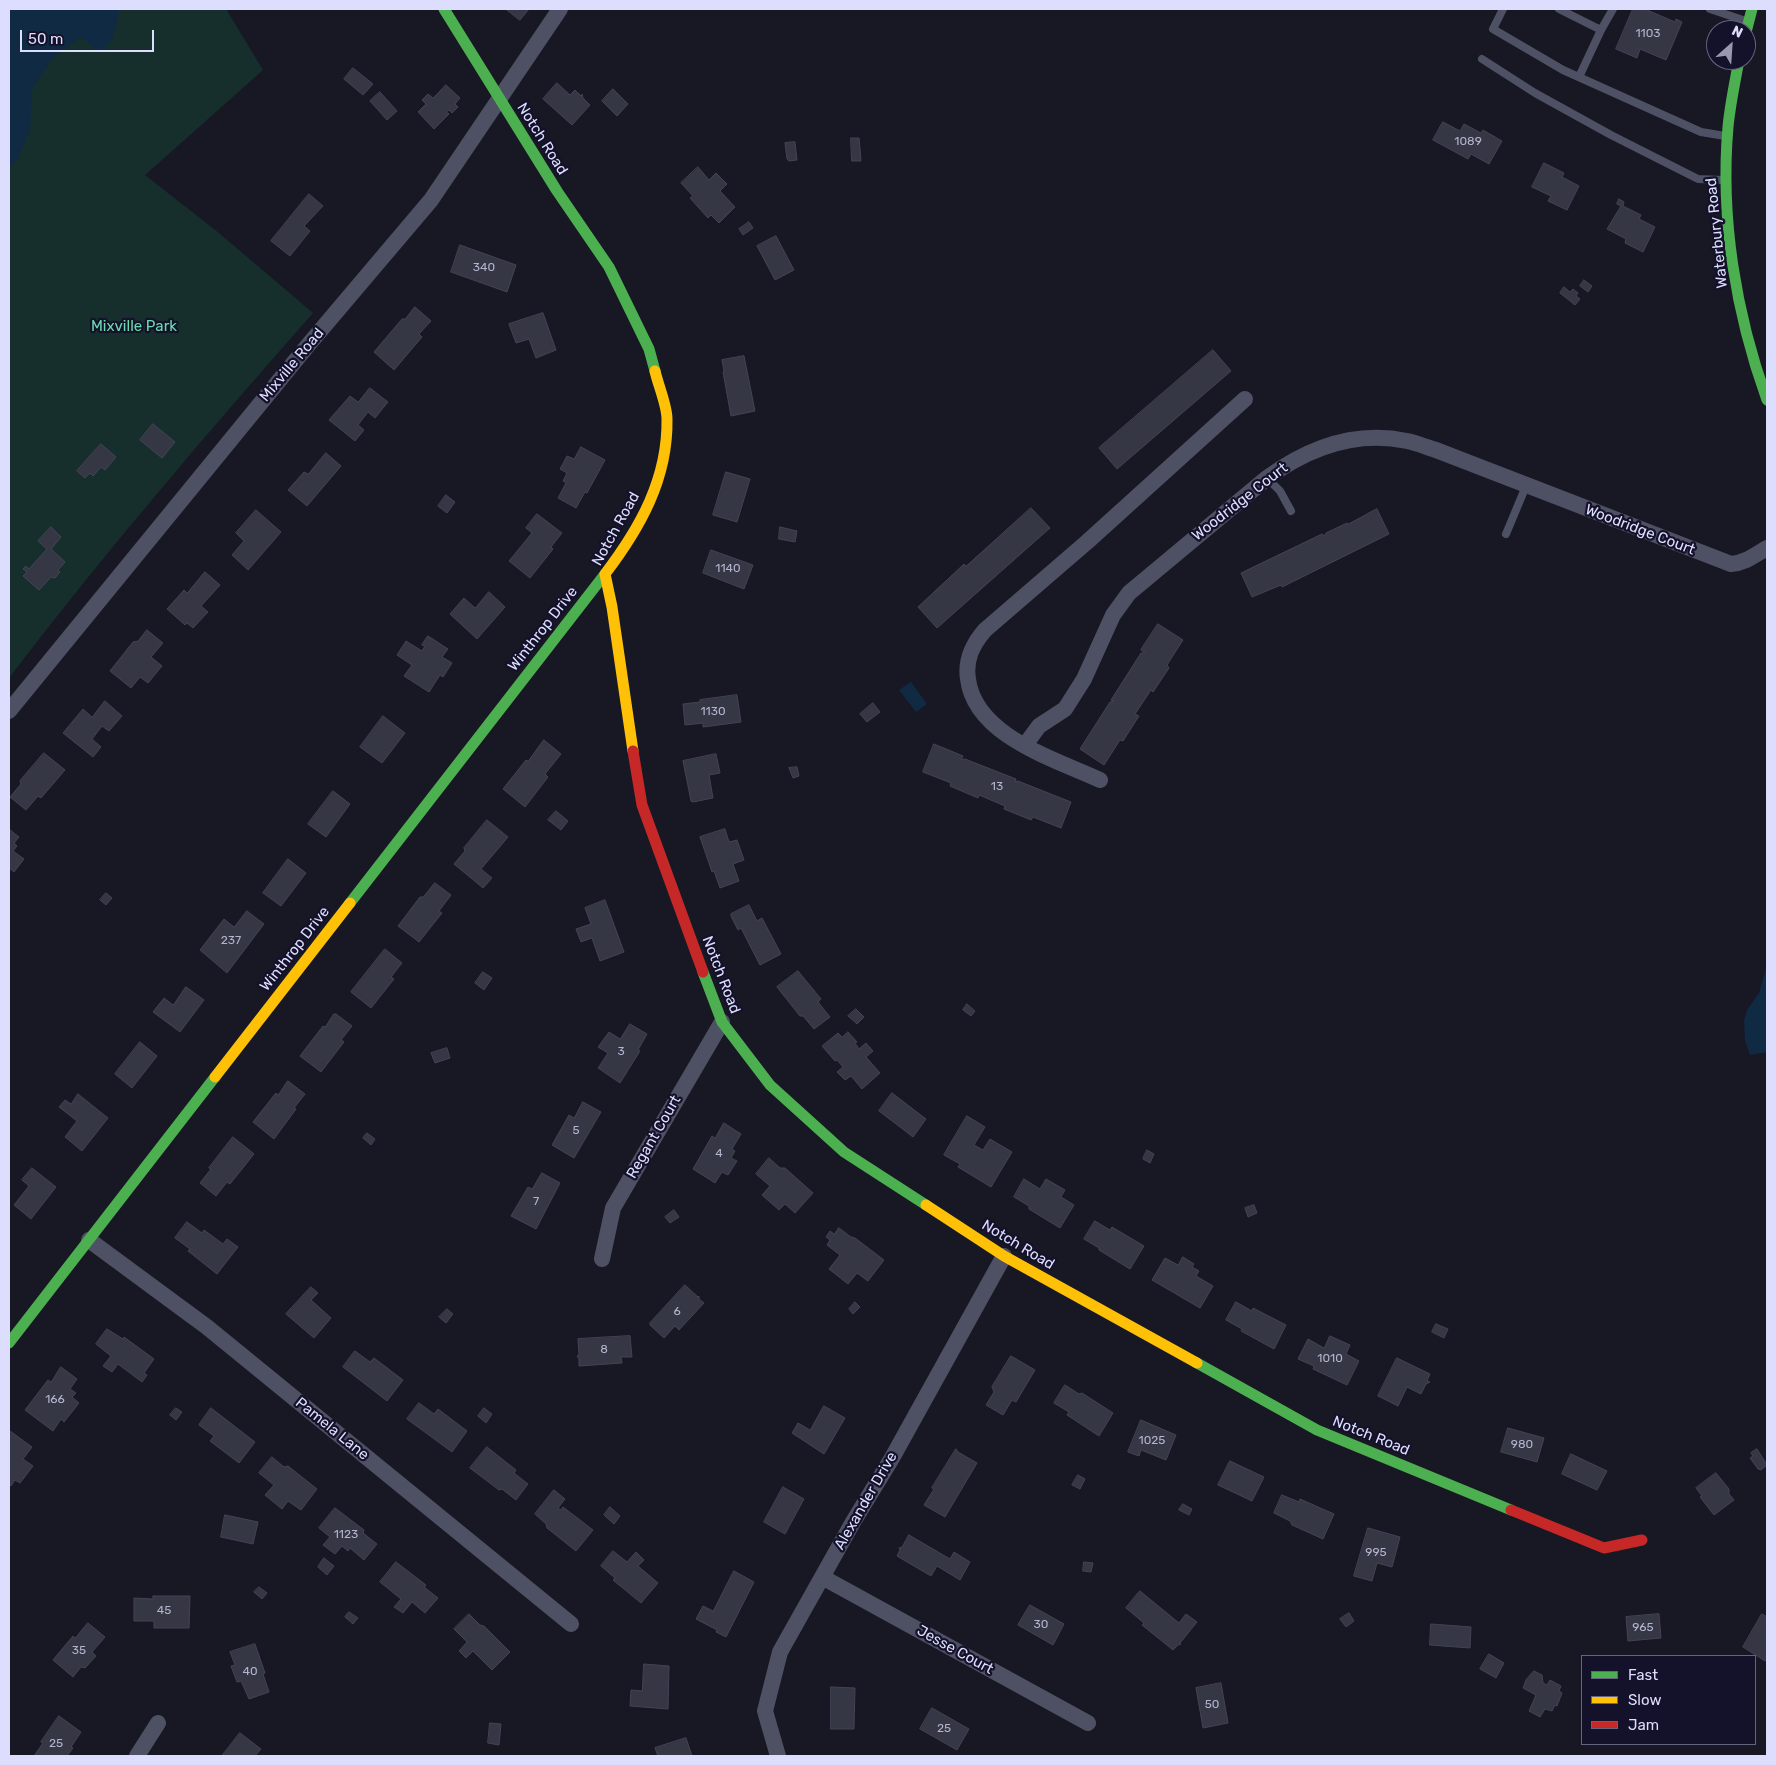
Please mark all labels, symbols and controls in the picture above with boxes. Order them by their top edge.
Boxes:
scale bar [22,20,156,52]
north arrow [1706,20,1756,70]
text: N [1729,22,1746,42]
house number: 1103 [1635,27,1661,41]
text: 50 m [28,30,63,48]
street label: Notch Road [513,100,571,178]
house number: 1089 [1454,135,1482,149]
street label: Waterbury Road [1702,177,1732,289]
house number: 340 [473,261,495,275]
park label: Mixville Park [91,318,177,336]
street label: Mixville Road [256,325,328,405]
street label: Woodridge Court [1189,459,1291,545]
street label: Notch Road [588,489,644,569]
street label: Woodridge Court [1582,501,1698,559]
house number: 1140 [715,562,741,576]
street label: Winthrop Drive [504,583,582,675]
house number: 1130 [700,705,726,719]
house number: 13 [991,780,1003,794]
street label: Winthrop Drive [256,903,334,995]
house number: 237 [221,934,241,948]
street label: Notch Road [698,934,744,1016]
house number: 3 [617,1045,625,1059]
street label: Regant Court [623,1092,685,1182]
house number: 5 [572,1124,580,1138]
house number: 4 [715,1147,723,1161]
house number: 7 [533,1195,539,1209]
street label: Notch Road [978,1216,1058,1274]
house number: 6 [673,1305,681,1319]
house number: 8 [600,1343,608,1357]
house number: 1010 [1317,1352,1343,1366]
house number: 166 [45,1393,65,1407]
street label: Pamela Lane [292,1394,372,1464]
street label: Notch Road [1330,1412,1412,1460]
house number: 1025 [1139,1434,1165,1448]
house number: 980 [1511,1438,1533,1452]
street label: Alexander Drive [831,1449,901,1553]
house number: 1123 [334,1528,358,1542]
house number: 995 [1365,1546,1387,1560]
house number: 45 [157,1604,171,1618]
house number: 30 [1034,1618,1048,1632]
house number: 965 [1632,1621,1654,1635]
street label: Jesse Court [914,1622,996,1678]
house number: 35 [72,1644,86,1658]
legend [1581,1655,1756,1745]
house number: 40 [242,1665,258,1679]
text: Fast [1628,1666,1658,1684]
text: Slow [1628,1691,1661,1709]
house number: 50 [1205,1698,1219,1712]
text: Jam [1628,1716,1659,1734]
house number: 25 [937,1722,951,1736]
house number: 25 [49,1737,63,1751]

